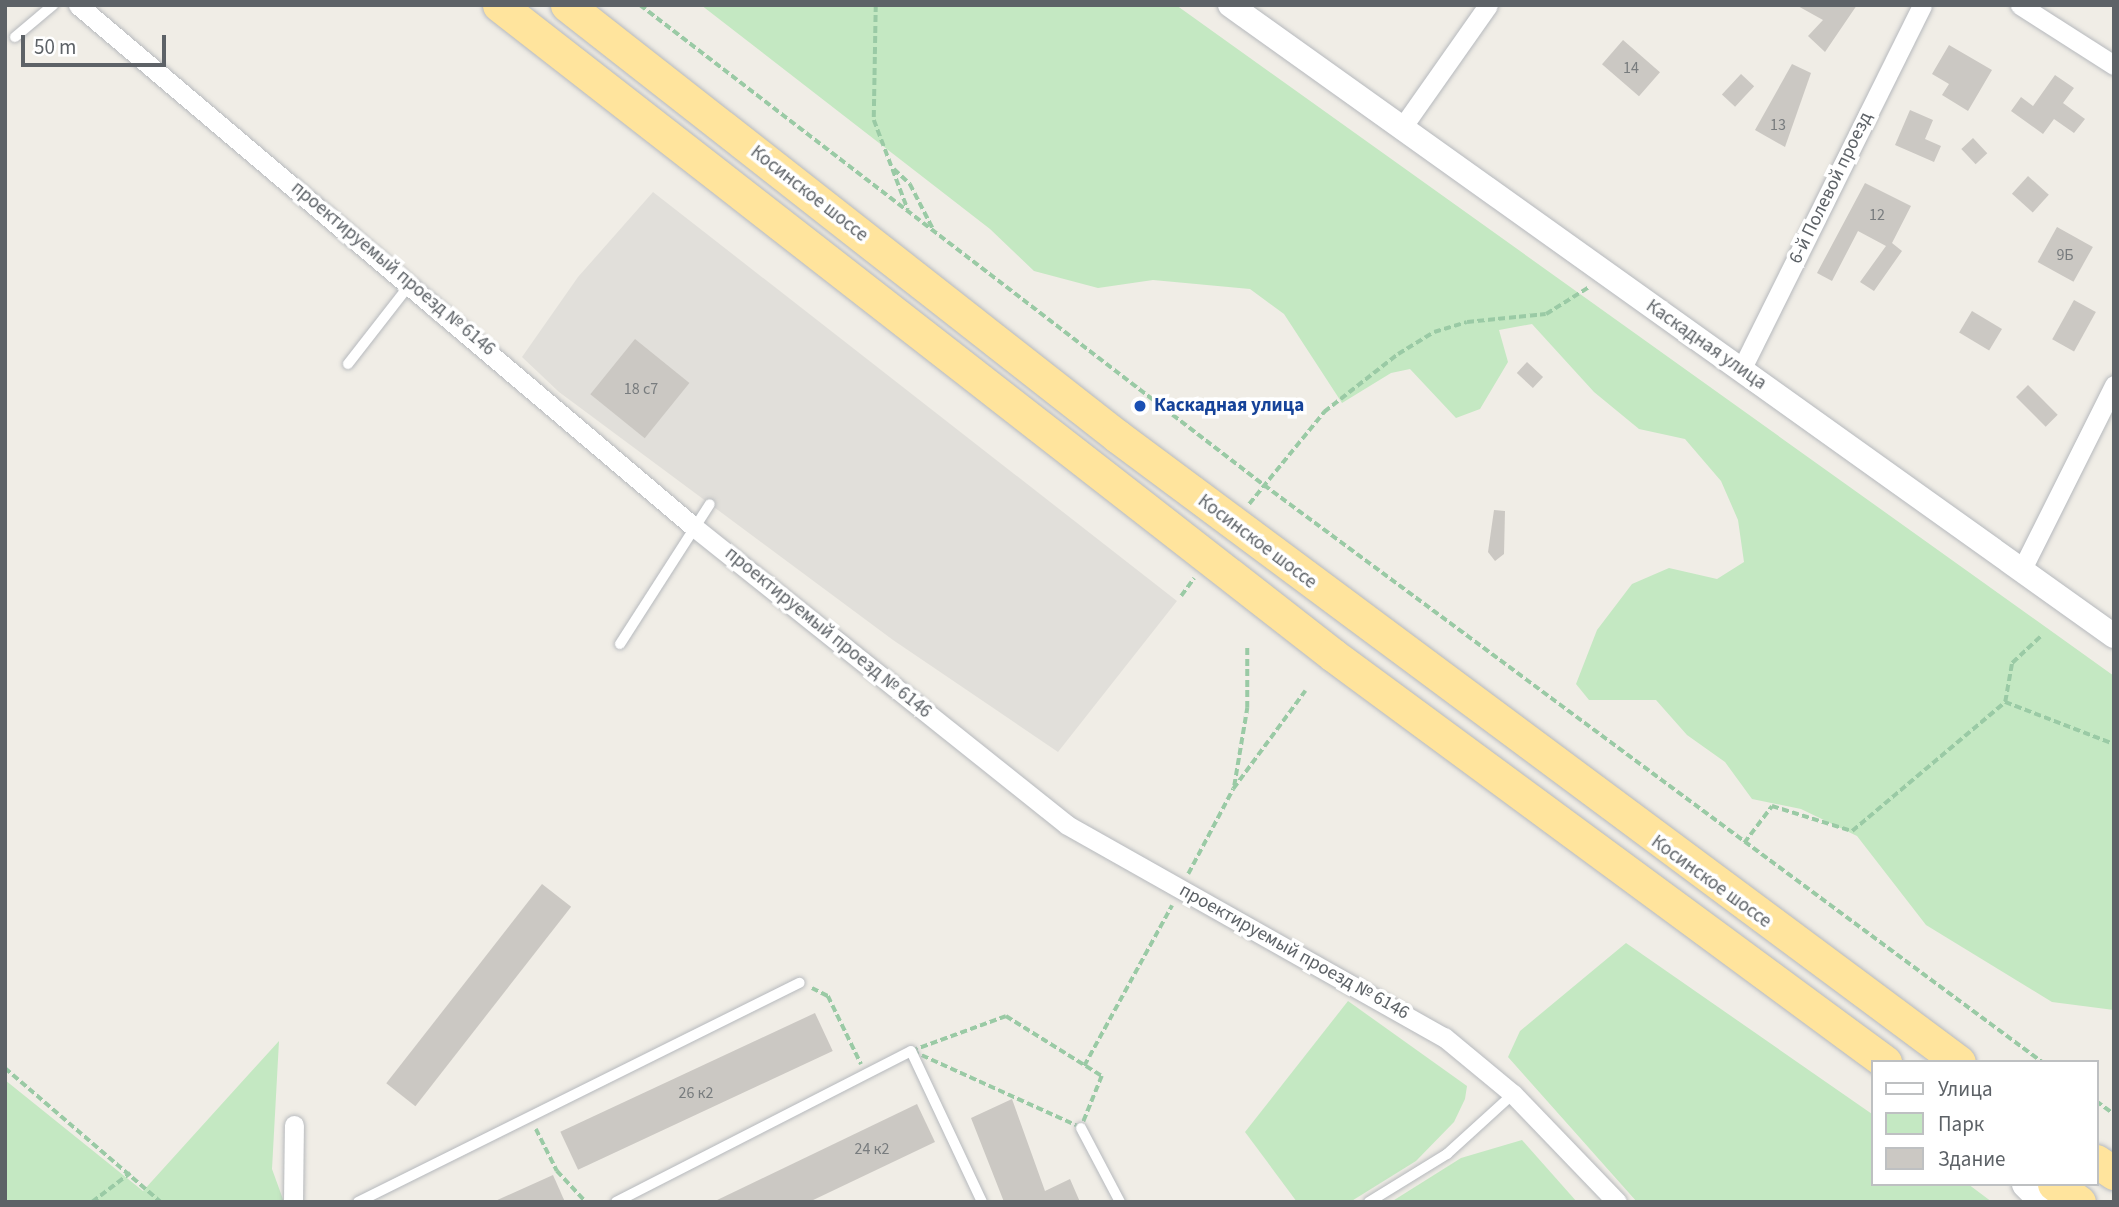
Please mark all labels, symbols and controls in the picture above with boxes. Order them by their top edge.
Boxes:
scale bar [24,21,170,65]
text: 50 m [34,32,76,62]
house number: 14 [1623,58,1639,78]
street label: 6-й Полевой проезд [1784,108,1878,268]
house number: 13 [1770,115,1786,135]
street label: Косинское шоссе [746,141,872,247]
street label: проектируемый проезд № 6146 [286,177,500,361]
house number: 12 [1869,205,1885,225]
house number: 9Б [2056,245,2074,265]
street label: Каскадная улица [1641,295,1771,395]
house number: 18 с7 [624,379,658,399]
place label: Каскадная улица [1154,395,1304,417]
marker: Каскадная улица [1132,398,1148,414]
street label: Косинское шоссе [1193,490,1321,594]
street label: проектируемый проезд № 6146 [720,543,936,723]
street label: Косинское шоссе [1646,831,1776,933]
street label: проектируемый проезд № 6146 [1175,879,1413,1025]
legend [1870,1060,2098,1186]
text: Улица [1938,1074,1993,1104]
house number: 26 к2 [679,1083,713,1103]
text: Парк [1938,1109,1984,1139]
house number: 24 к2 [855,1139,889,1159]
text: Здание [1938,1144,2006,1174]

